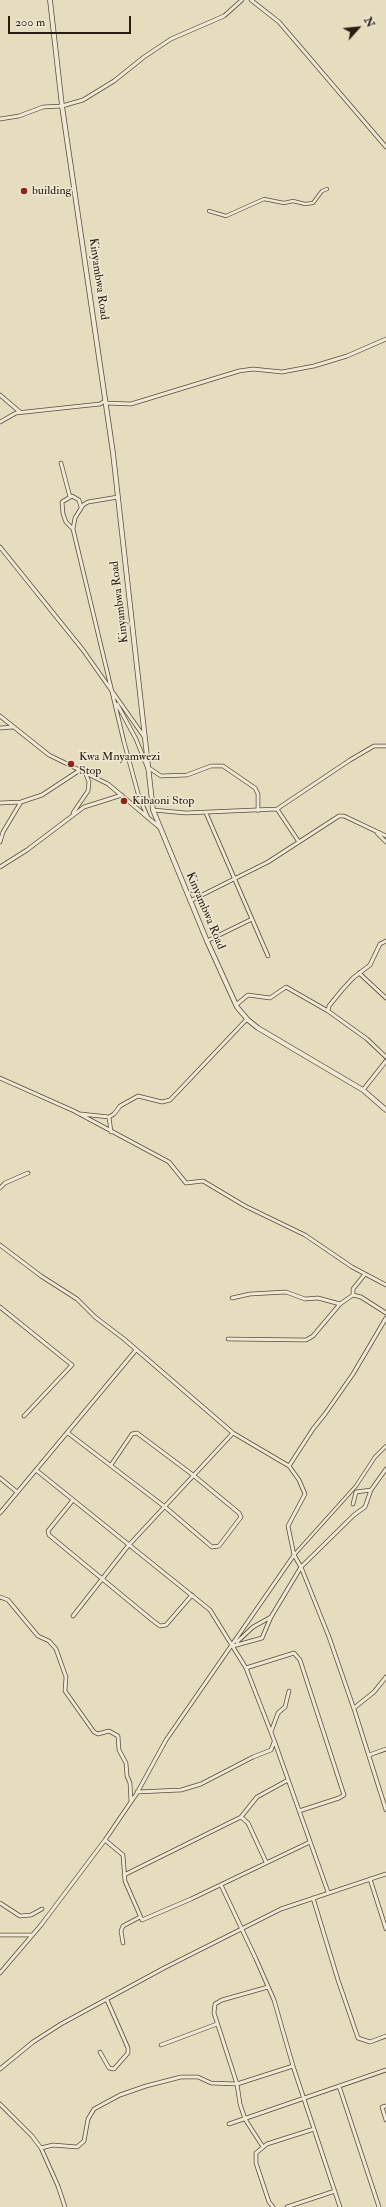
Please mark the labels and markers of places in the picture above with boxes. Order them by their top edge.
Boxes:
place label: building [32,184,71,198]
marker: building [19,186,29,196]
place label: Kwa Mnyamwezi Stop [79,750,160,778]
marker: Kwa Mnyamwezi Stop [66,759,76,769]
place label: Kibaoni Stop [132,794,194,808]
marker: Kibaoni Stop [119,796,129,806]

